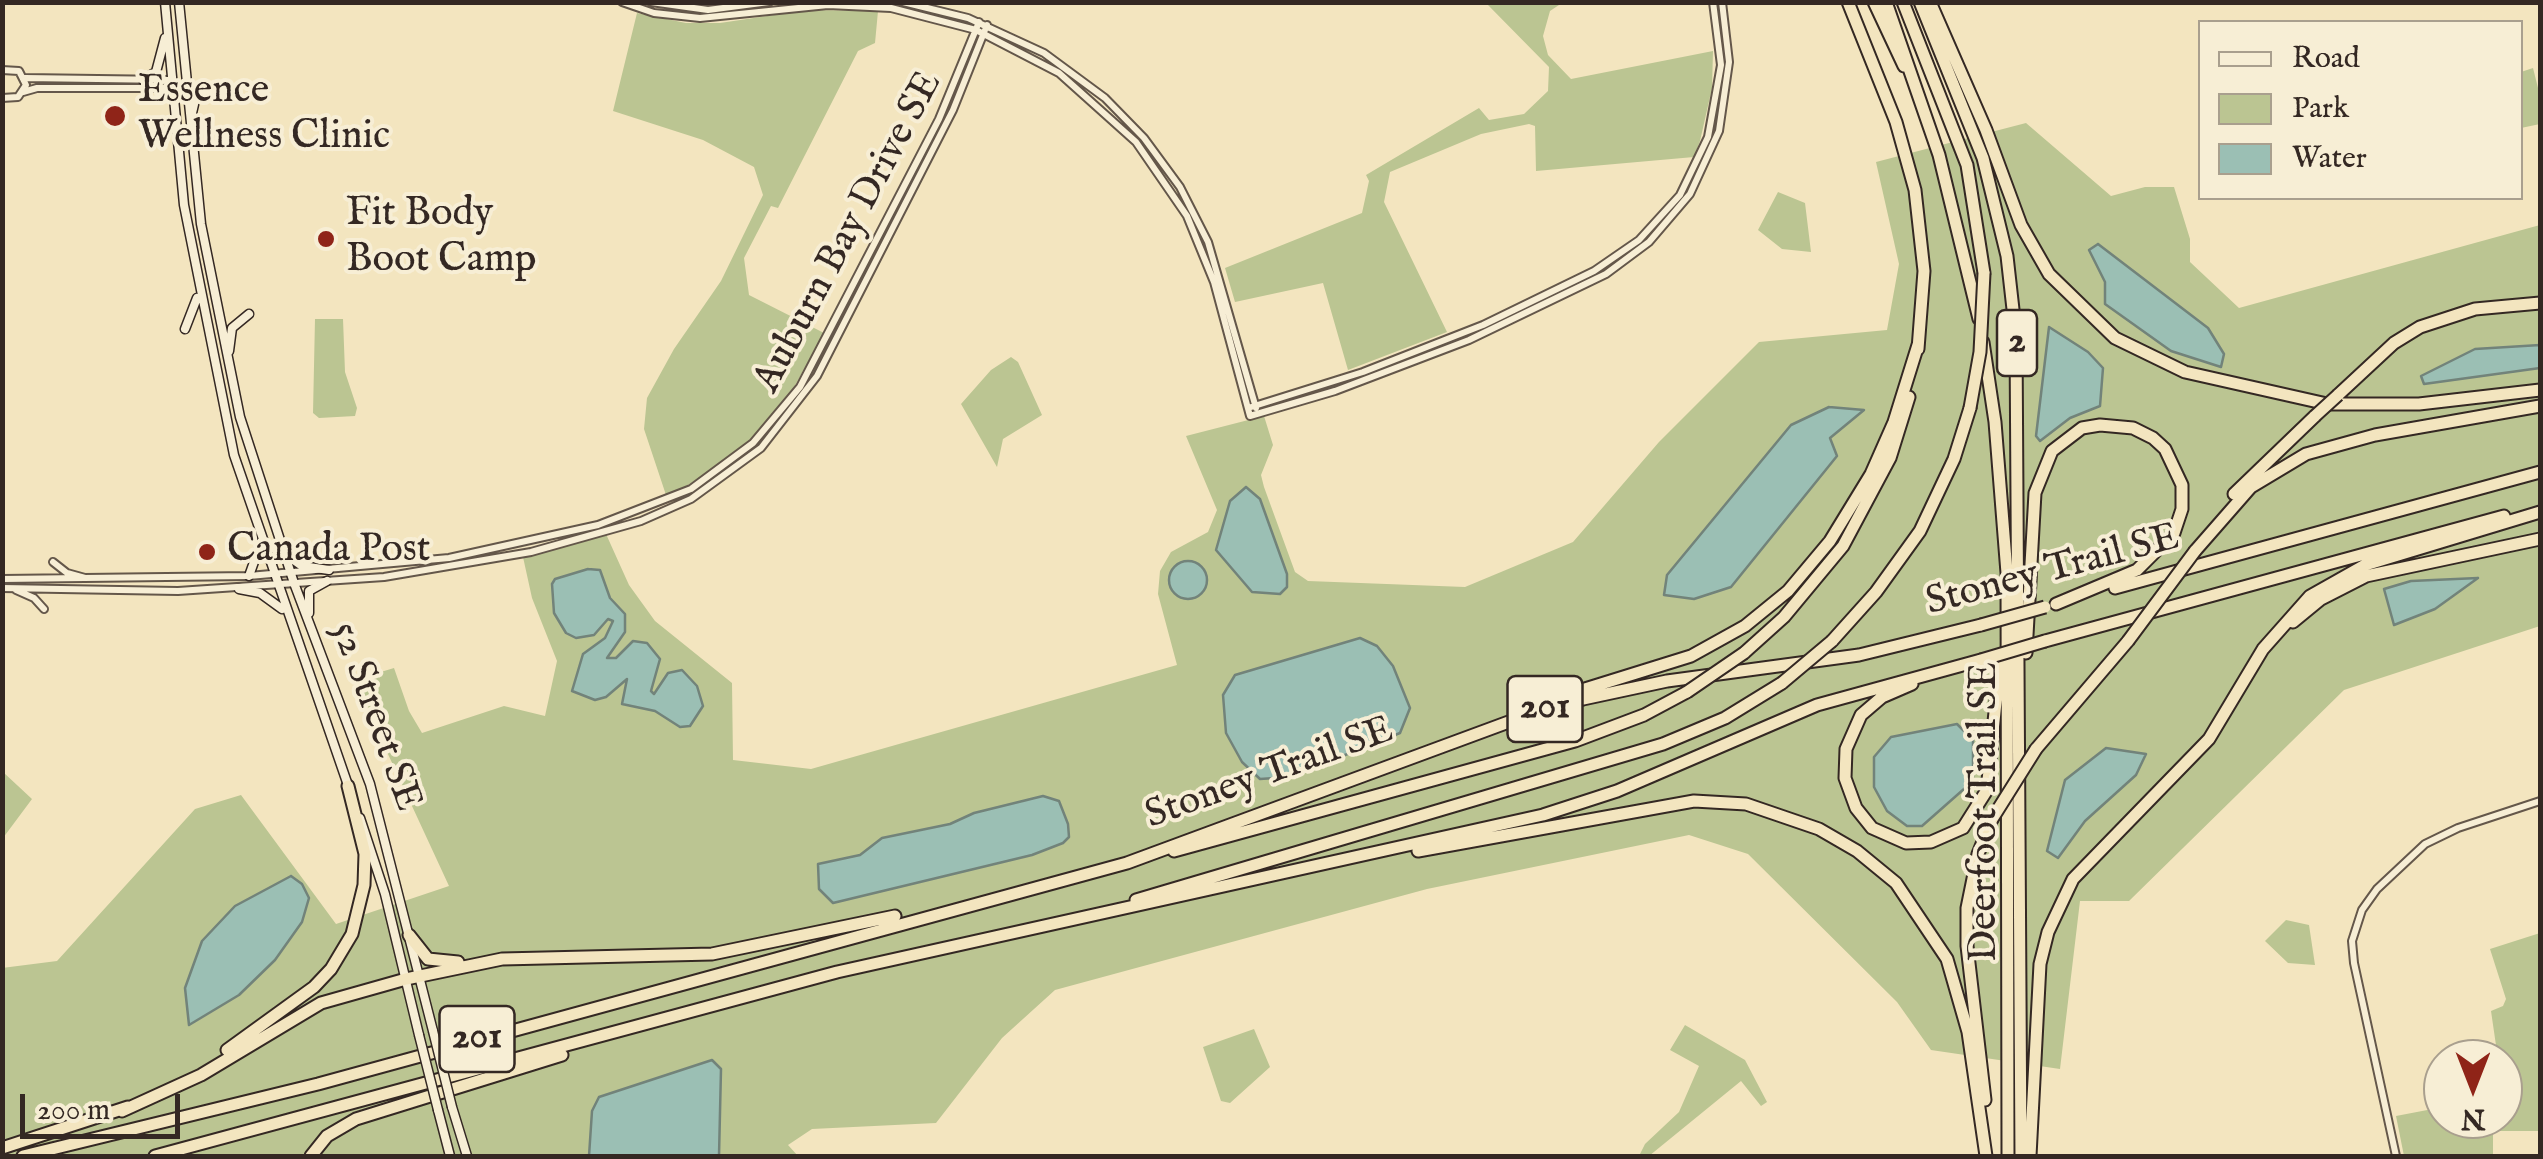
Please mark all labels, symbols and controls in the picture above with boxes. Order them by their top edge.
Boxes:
legend [2198,20,2523,200]
text: Road [2292,40,2360,78]
street label: Auburn Bay Drive SE [745,64,955,402]
place label: Essence Wellness Clinic [138,69,390,163]
text: Park [2292,90,2349,128]
marker: Essence Wellness Clinic [102,103,128,129]
text: Water [2292,140,2367,178]
place label: Fit Body Boot Camp [346,192,537,286]
marker: Fit Body Boot Camp [315,228,337,250]
road number: 2 [1997,310,2037,376]
street label: Stoney Trail SE [1921,515,2185,629]
place label: Canada Post [227,528,431,576]
marker: Canada Post [196,541,218,563]
street label: 52 Street SE [318,616,430,818]
street label: Deerfoot Trail SE [1963,662,2011,962]
road number: 201 [1508,676,1582,742]
street label: Stoney Trail SE [1139,708,1401,842]
road number: 201 [440,1006,514,1072]
north arrow [2423,1039,2523,1139]
scale bar [25,1074,185,1136]
text: 200 m [37,1092,110,1130]
text: N [2461,1100,2485,1135]

